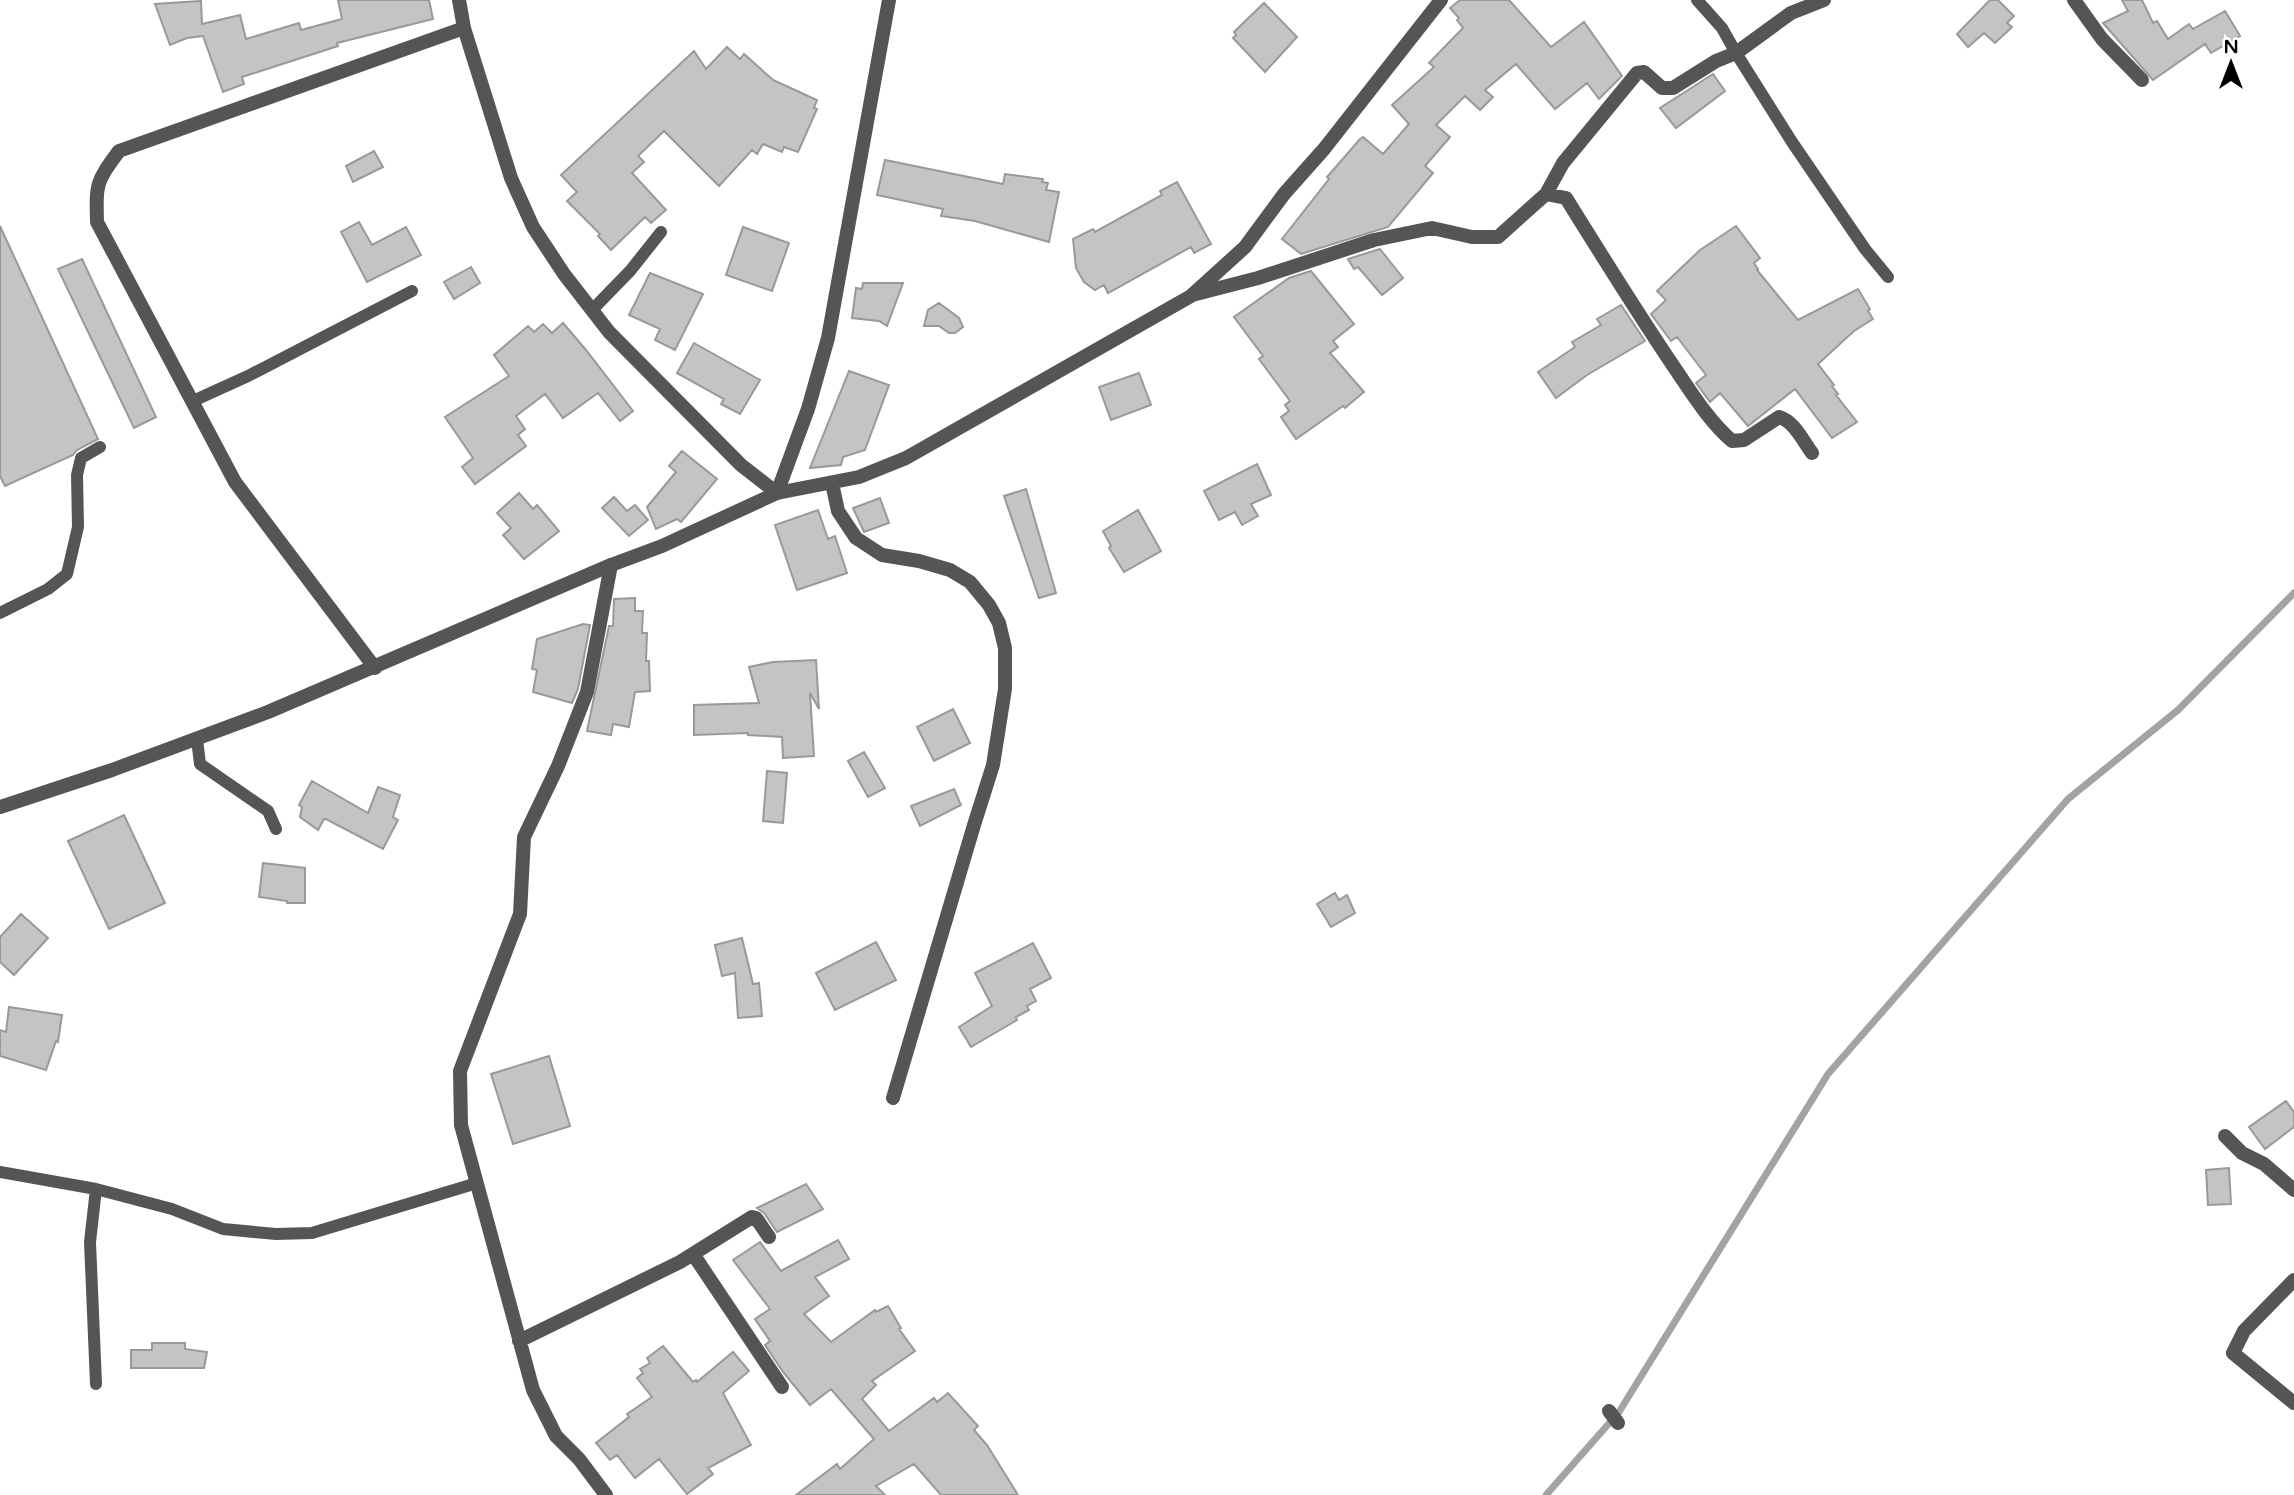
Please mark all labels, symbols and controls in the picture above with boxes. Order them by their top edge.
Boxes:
north arrow [2196,28,2266,98]
text: N [2223,36,2239,58]

